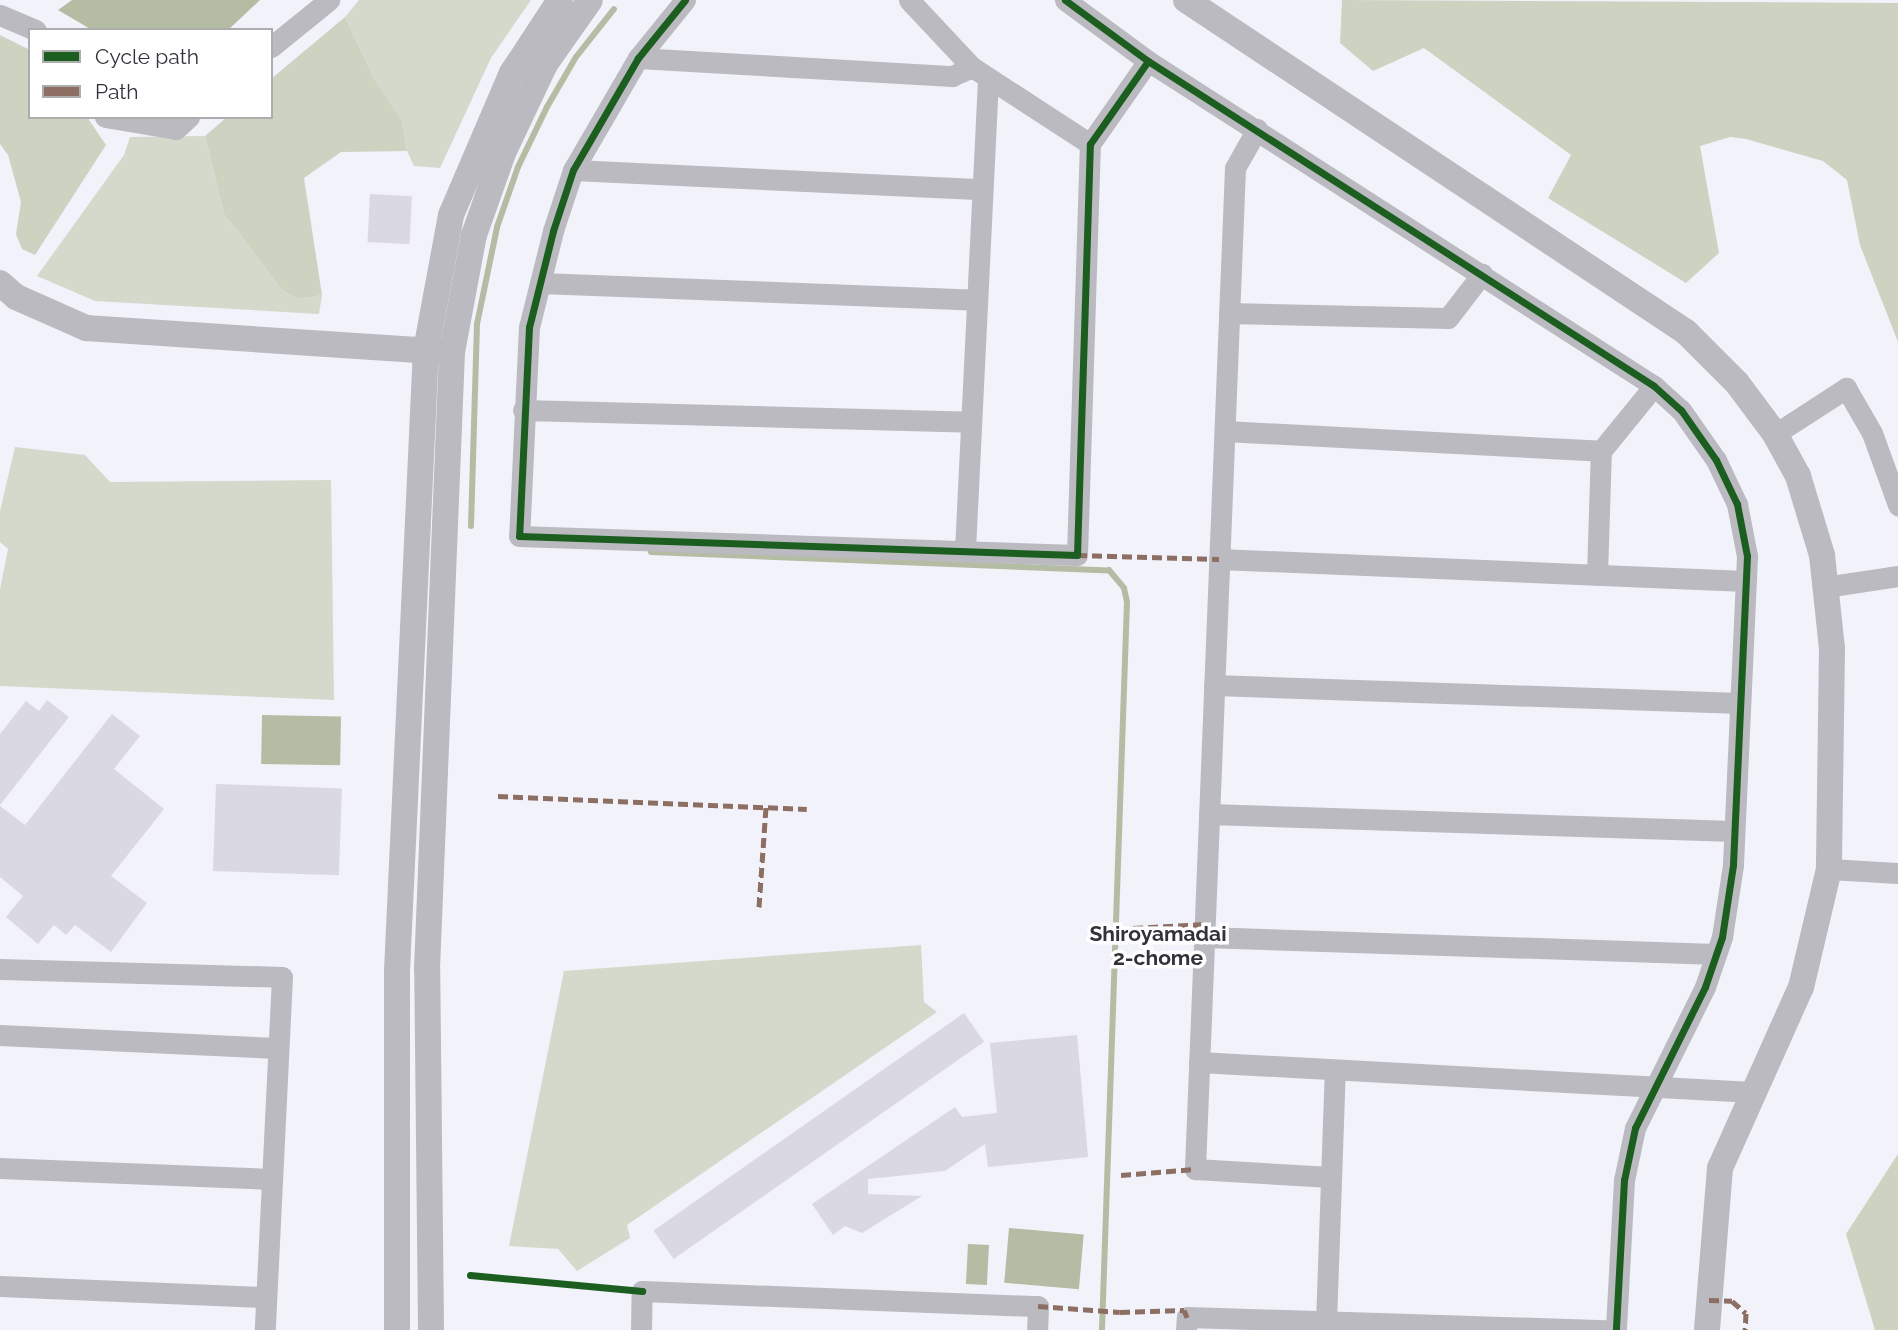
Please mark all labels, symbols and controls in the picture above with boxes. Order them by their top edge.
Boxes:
legend [28,28,273,119]
text: Cycle path [95,44,199,69]
text: Path [95,79,139,104]
district label: Shiroyamadai 2-chome [1089,921,1227,971]

